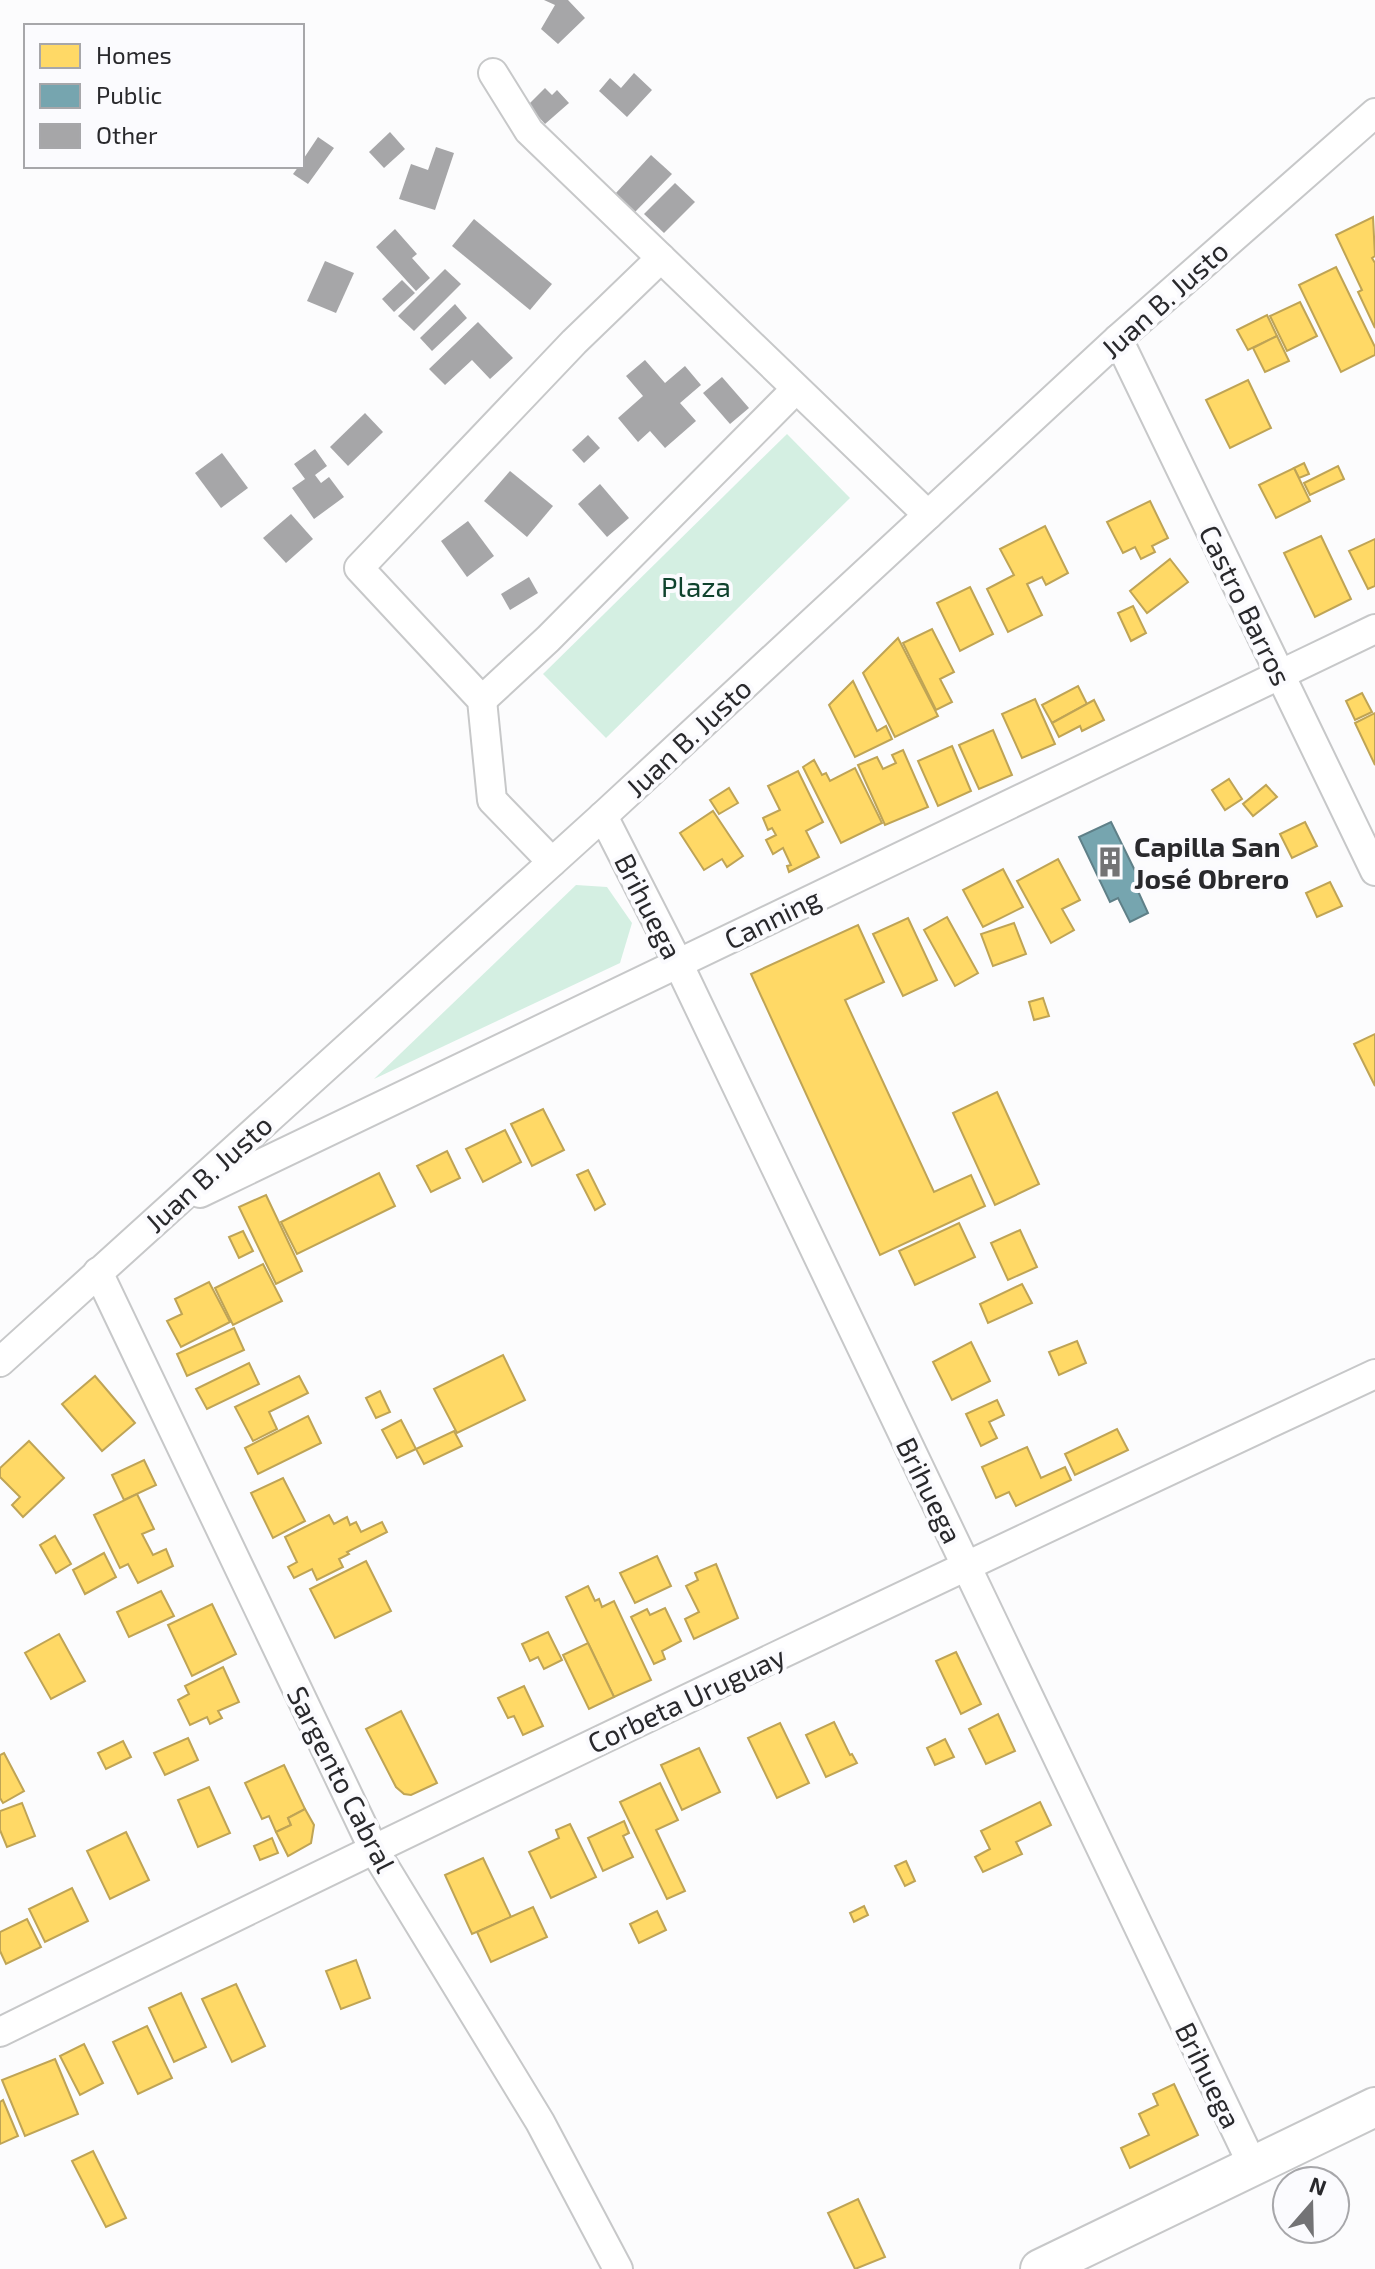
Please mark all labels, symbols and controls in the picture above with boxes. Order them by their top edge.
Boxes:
legend [24,24,304,168]
text: Homes [96,40,172,69]
text: Public [96,80,162,109]
text: Other [96,120,158,149]
street label: Juan B. Justo [1094,233,1234,365]
street label: Castro Barros [1193,519,1299,691]
park label: Plaza [661,569,731,603]
street label: Juan B. Justo [618,670,758,804]
place label: Capilla San José Obrero [1134,829,1289,895]
building icon: Capilla San José Obrero [1093,845,1127,879]
street label: Brihuega [608,848,690,964]
street label: Canning [718,880,826,956]
street label: Juan B. Justo [138,1107,278,1239]
street label: Brihuega [890,1431,970,1549]
street label: Corbeta Uruguay [582,1638,790,1760]
street label: Sargento Cabral [281,1680,404,1878]
street label: Brihuega [1169,2016,1249,2134]
north arrow [1271,2165,1351,2245]
text: N [1306,2170,1330,2200]

